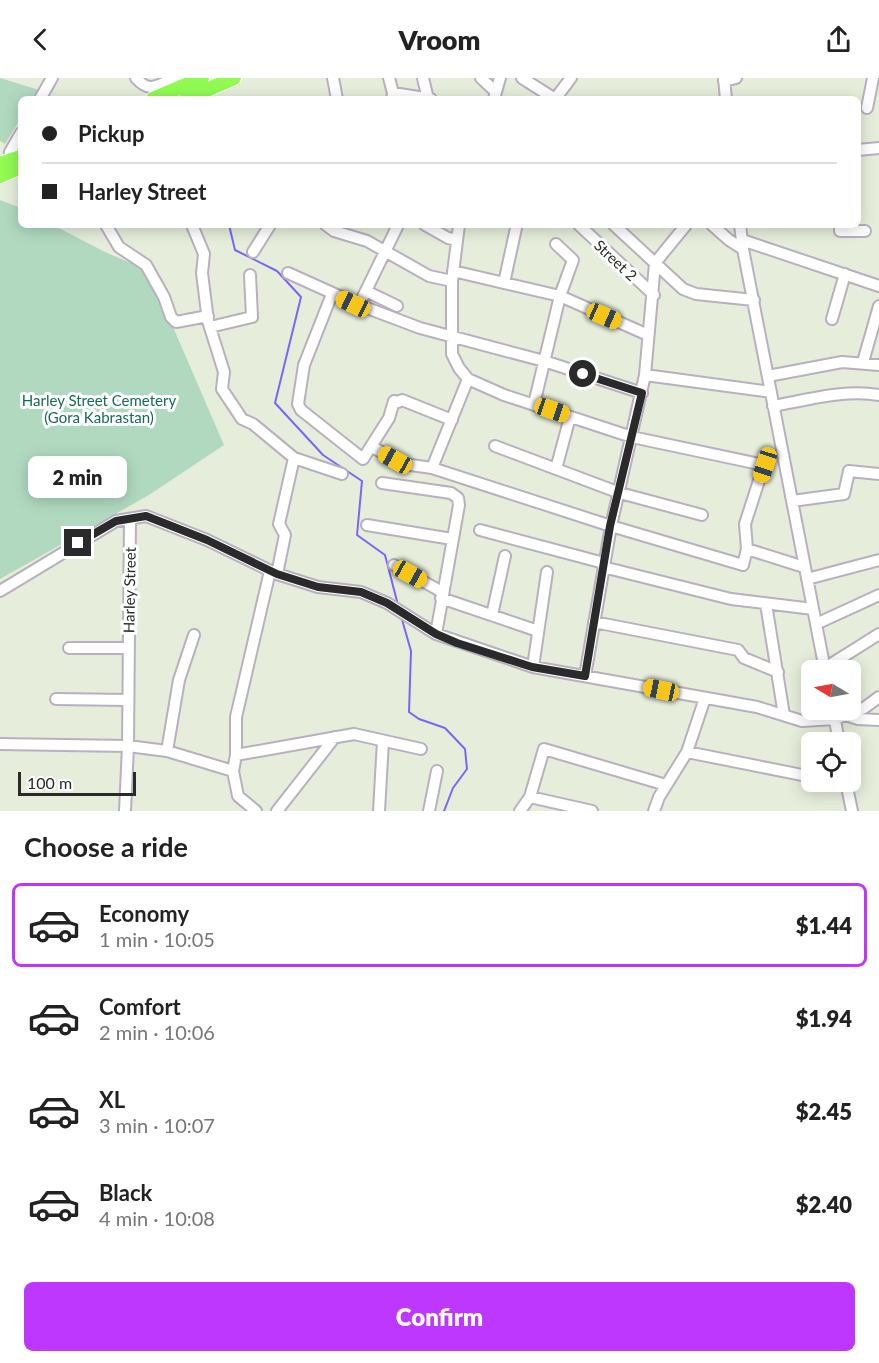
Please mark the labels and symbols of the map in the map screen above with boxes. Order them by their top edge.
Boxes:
street label: Street 2 [591,236,641,284]
car [333,288,373,320]
car [584,300,624,332]
route start [569,360,596,387]
park label: Harley Street Cemetery (Gora Kabrastan) [22,391,176,426]
car [532,396,572,424]
car [375,443,415,477]
car [751,445,779,485]
callout: 2 min [28,456,128,498]
route end [64,529,91,556]
street label: Harley Street [119,546,139,633]
car [390,557,430,591]
north arrow [801,660,861,720]
car [642,677,680,703]
scale bar [18,769,136,796]

